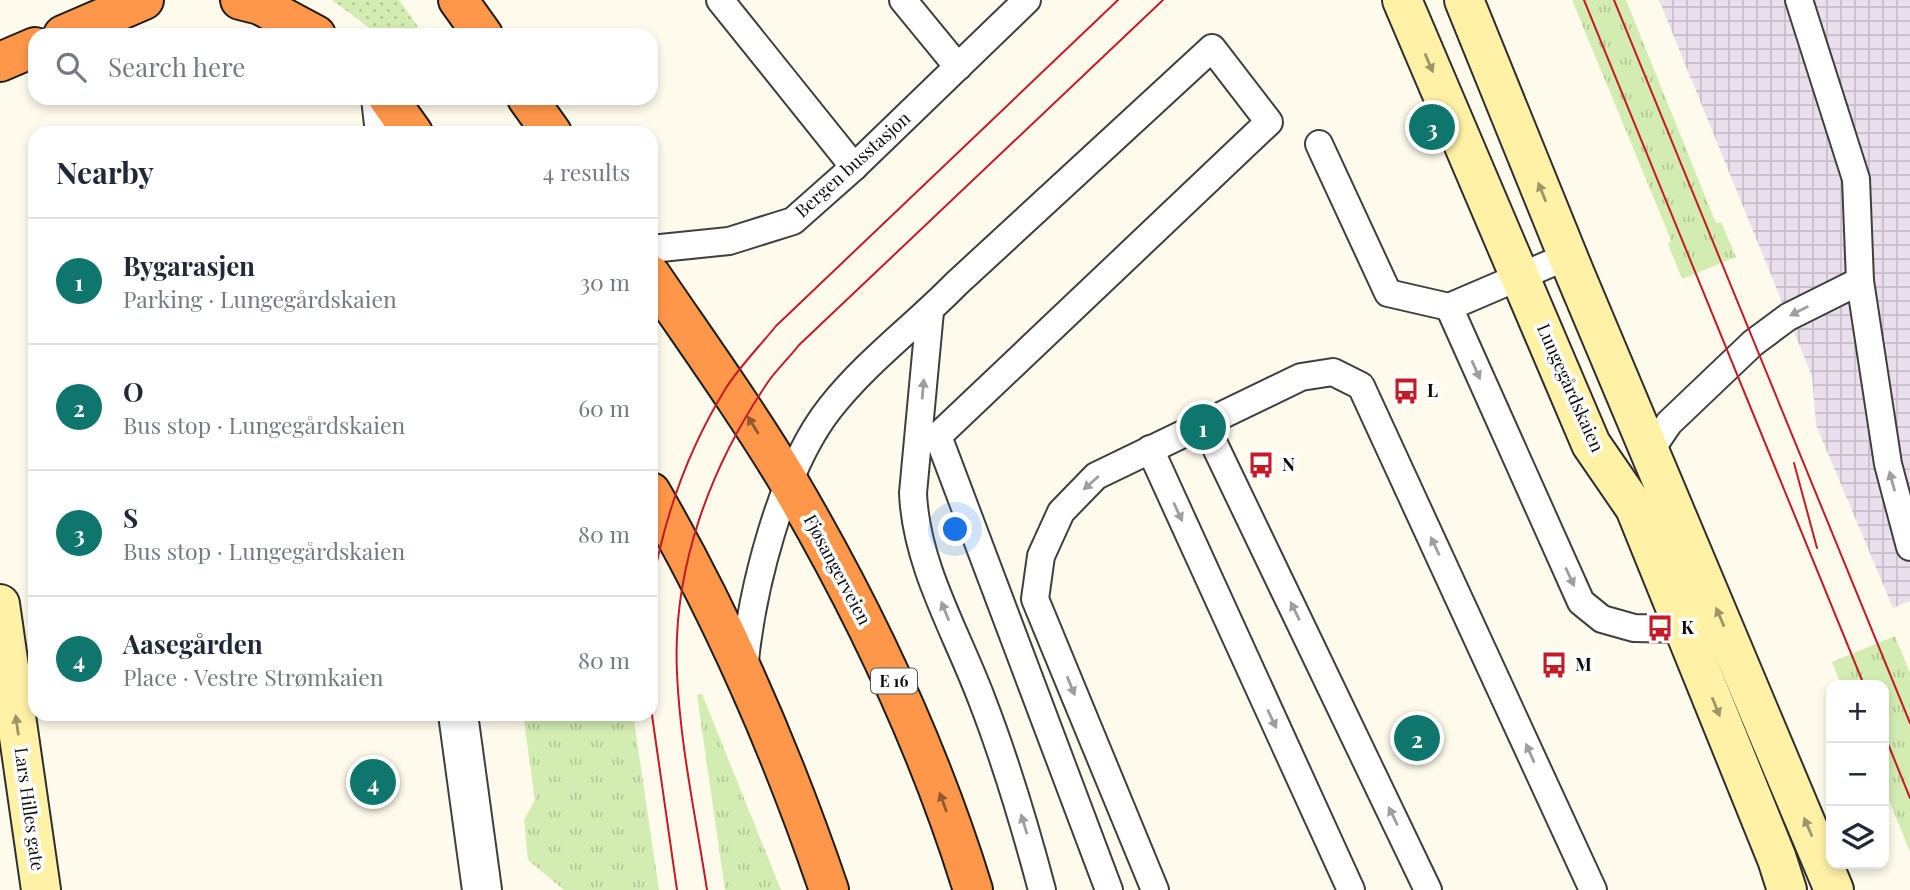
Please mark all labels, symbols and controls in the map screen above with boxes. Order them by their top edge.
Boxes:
search box [28,28,658,105]
icon: search [52,48,90,86]
text: Search here [108,49,245,84]
one-way arrow [1423,53,1435,73]
pin: 3 [1409,101,1455,153]
street label: Bergen busstasjon [790,106,915,223]
text: Nearby [56,152,154,192]
text: 4 results [543,156,630,187]
one-way arrow [1537,182,1548,203]
text: Bygarasjen [123,248,255,283]
text: 1 [75,266,83,297]
text: 30 m [580,266,630,297]
text: Parking · Lungegårdskaien [123,283,397,314]
one-way arrow [1789,306,1809,317]
street label: Lungegårdskaien [1532,320,1610,456]
one-way arrow [1470,360,1482,380]
text: O [123,374,144,409]
bus stop icon: L [1391,376,1421,406]
one-way arrow [918,378,929,400]
place label: L [1427,378,1438,402]
text: 2 [73,392,85,423]
text: 60 m [578,392,630,423]
pin: 1 [1180,401,1226,453]
text: Bus stop · Lungegårdskaien [123,409,405,440]
one-way arrow [747,415,760,434]
bus stop icon: N [1246,450,1276,480]
place label: N [1282,452,1295,476]
one-way arrow [1887,470,1897,491]
one-way arrow [1082,475,1100,491]
text: S [123,500,138,535]
one-way arrow [1173,501,1184,522]
street label: Fjøsangerveien [799,510,877,629]
your location [938,512,972,546]
text: 3 [73,518,85,549]
text: 80 m [578,518,630,549]
text: Bus stop · Lungegårdskaien [123,535,405,566]
one-way arrow [1429,536,1440,556]
one-way arrow [1564,567,1576,587]
one-way arrow [940,600,951,621]
one-way arrow [1289,601,1300,621]
one-way arrow [1714,607,1726,627]
bus stop icon: K [1645,613,1675,643]
place label: K [1681,615,1695,639]
text: Aasegården [123,626,263,661]
text: 4 [73,644,85,675]
text: 80 m [578,644,630,675]
bus stop icon: M [1539,650,1569,680]
place label: M [1575,652,1592,676]
text: Place · Vestre Strømkaien [123,661,384,692]
road number: E 16 [871,668,917,694]
one-way arrow [1066,676,1077,697]
map controls [1826,680,1889,869]
button: + [1826,680,1889,743]
one-way arrow [1710,697,1721,718]
one-way arrow [1267,708,1278,729]
pin: 2 [1394,712,1440,764]
one-way arrow [12,714,23,736]
one-way arrow [1524,743,1536,763]
button: − [1826,743,1889,806]
street label: Lars Hilles gate [9,746,51,872]
pin: 4 [350,756,396,808]
one-way arrow [937,792,948,813]
one-way arrow [1387,806,1399,826]
button: layers [1826,806,1889,869]
one-way arrow [1019,813,1029,834]
one-way arrow [1802,816,1813,837]

